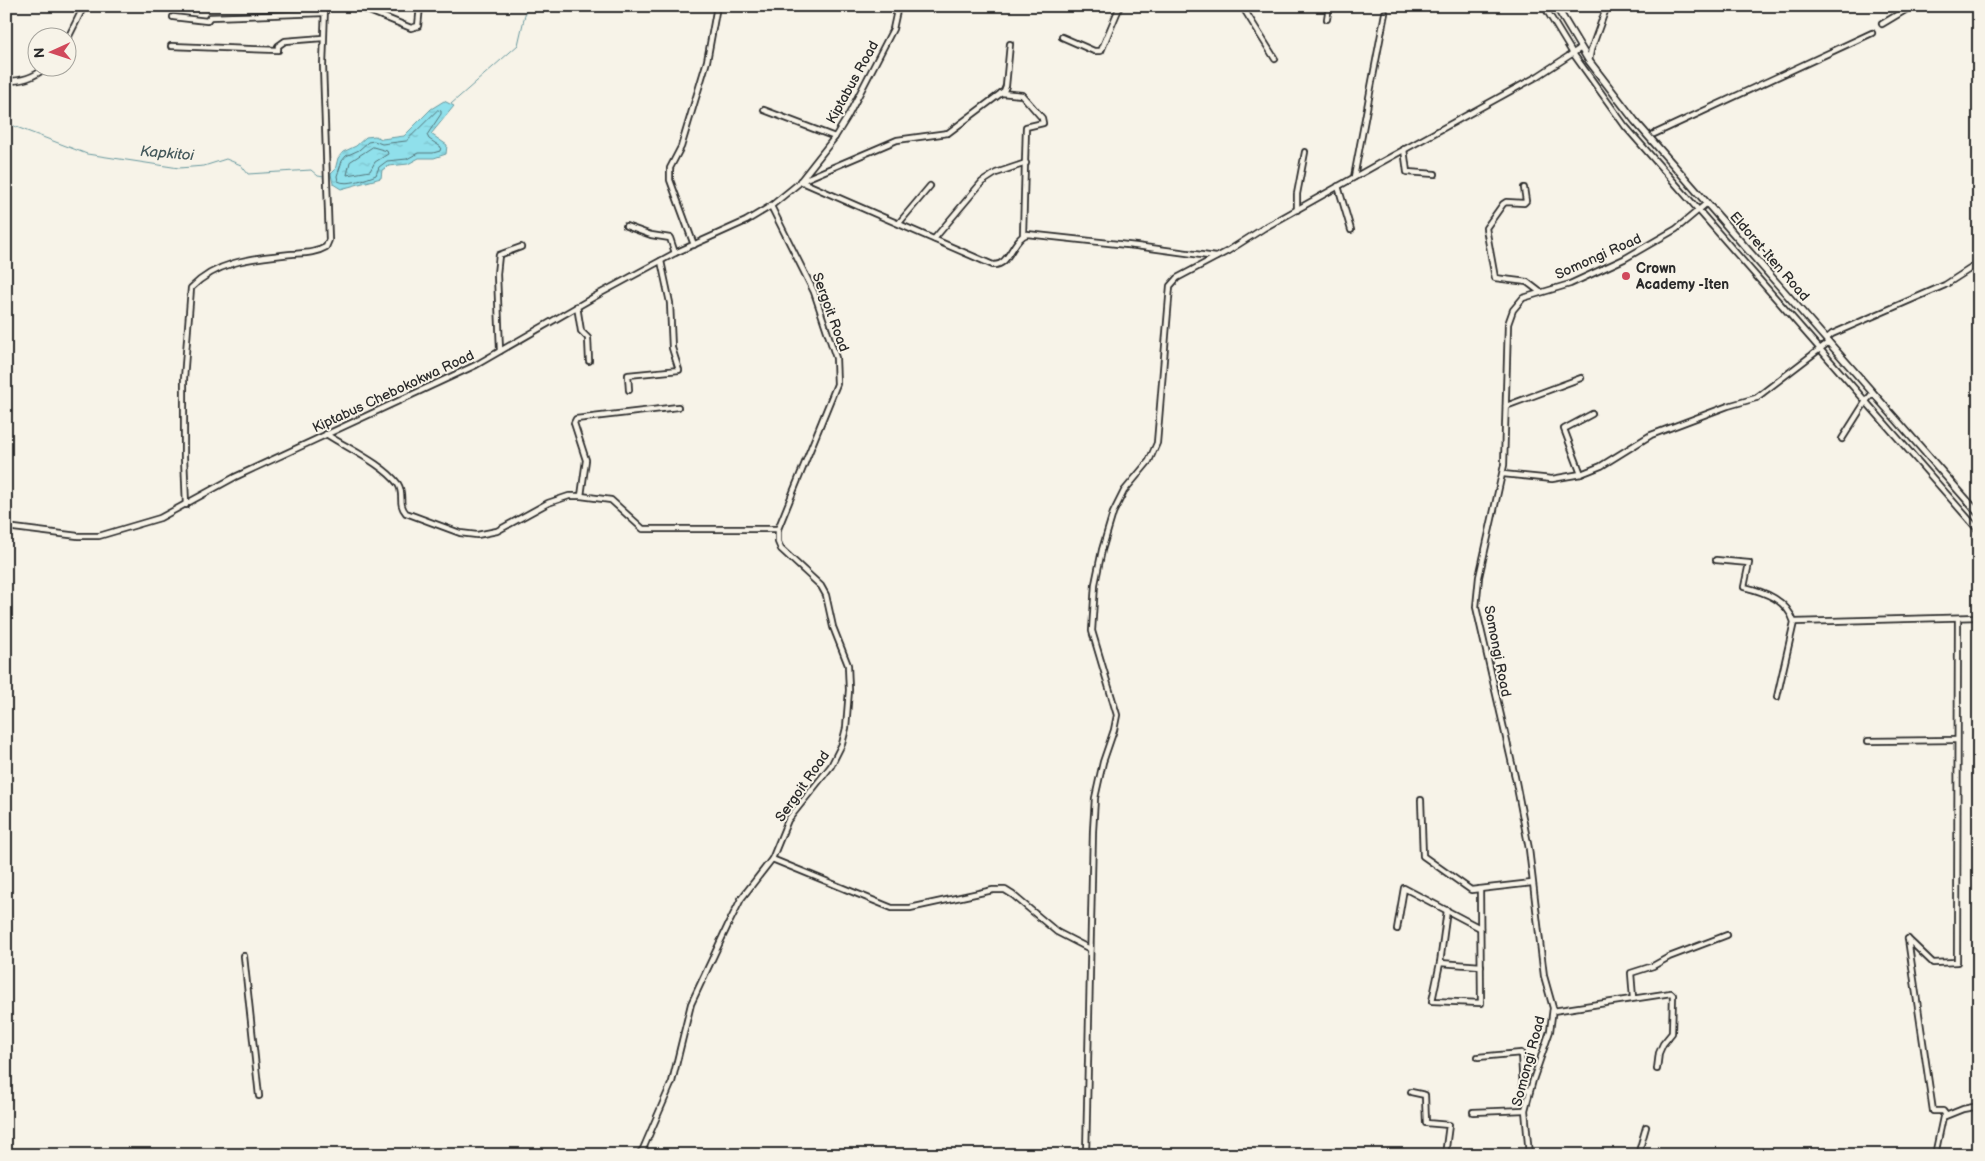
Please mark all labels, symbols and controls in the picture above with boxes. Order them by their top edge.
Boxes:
north arrow [28,28,78,78]
street label: Kiptabus Road [823,38,882,127]
text: N [31,47,48,58]
water label: Kapkitoi [139,142,195,165]
street label: Eldoret-Iten Road [1726,208,1813,304]
street label: Somongi Road [1552,230,1644,283]
place label: Crown Academy -Iten [1635,260,1729,293]
street label: Sergoit Road [808,270,853,354]
marker: Crown Academy -Iten [1620,270,1632,282]
street label: Kiptabus Chebokokwa Road [310,346,477,436]
street label: Somongi Road [1480,604,1515,698]
street label: Sergoit Road [772,747,833,825]
street label: Somongi Road [1508,1014,1549,1108]

